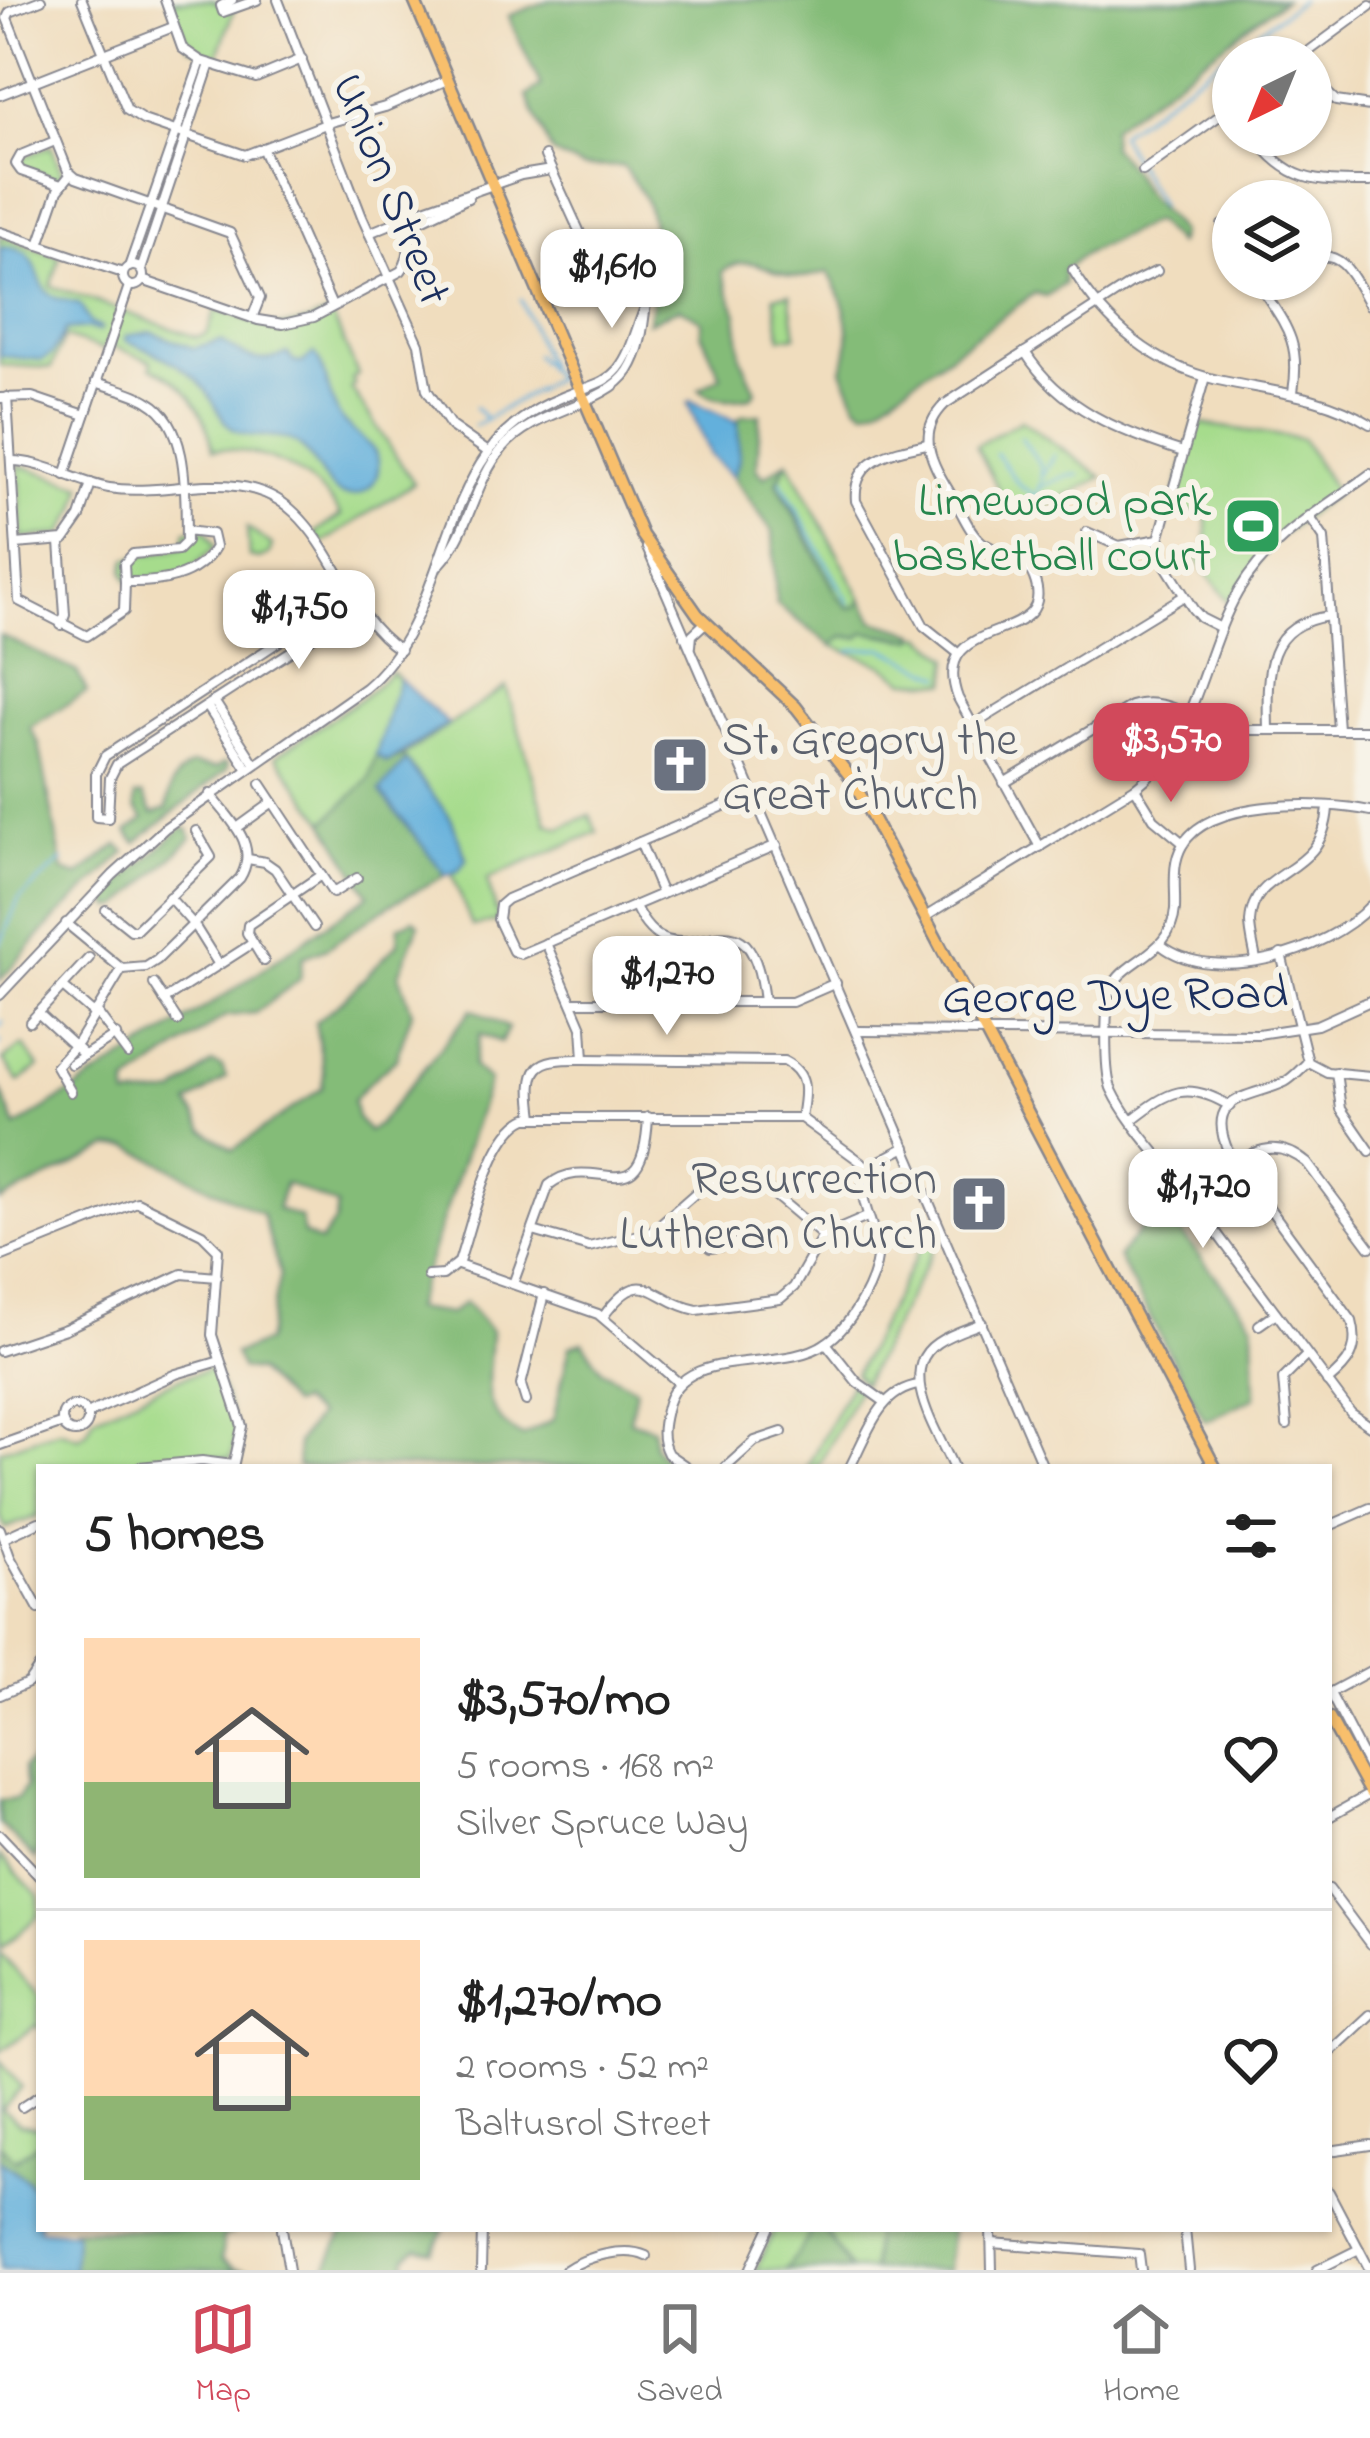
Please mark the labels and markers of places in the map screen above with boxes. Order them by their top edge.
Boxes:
pin: $1,610 [514,229,710,331]
place label: Limewood park basketball court [893,468,1212,593]
sports icon: Limewood park basketball court [1222,495,1284,557]
pin: $1,750 [201,570,397,672]
pin: $3,570 [1073,703,1269,805]
place label: St. Gregory the Great Church [722,707,1018,832]
church icon: St. Gregory the Great Church [649,734,711,796]
pin: $1,270 [569,936,765,1038]
place label: Resurrection Lutheran Church [620,1146,937,1271]
pin: $1,720 [1105,1149,1301,1251]
church icon: Resurrection Lutheran Church [948,1173,1010,1235]

